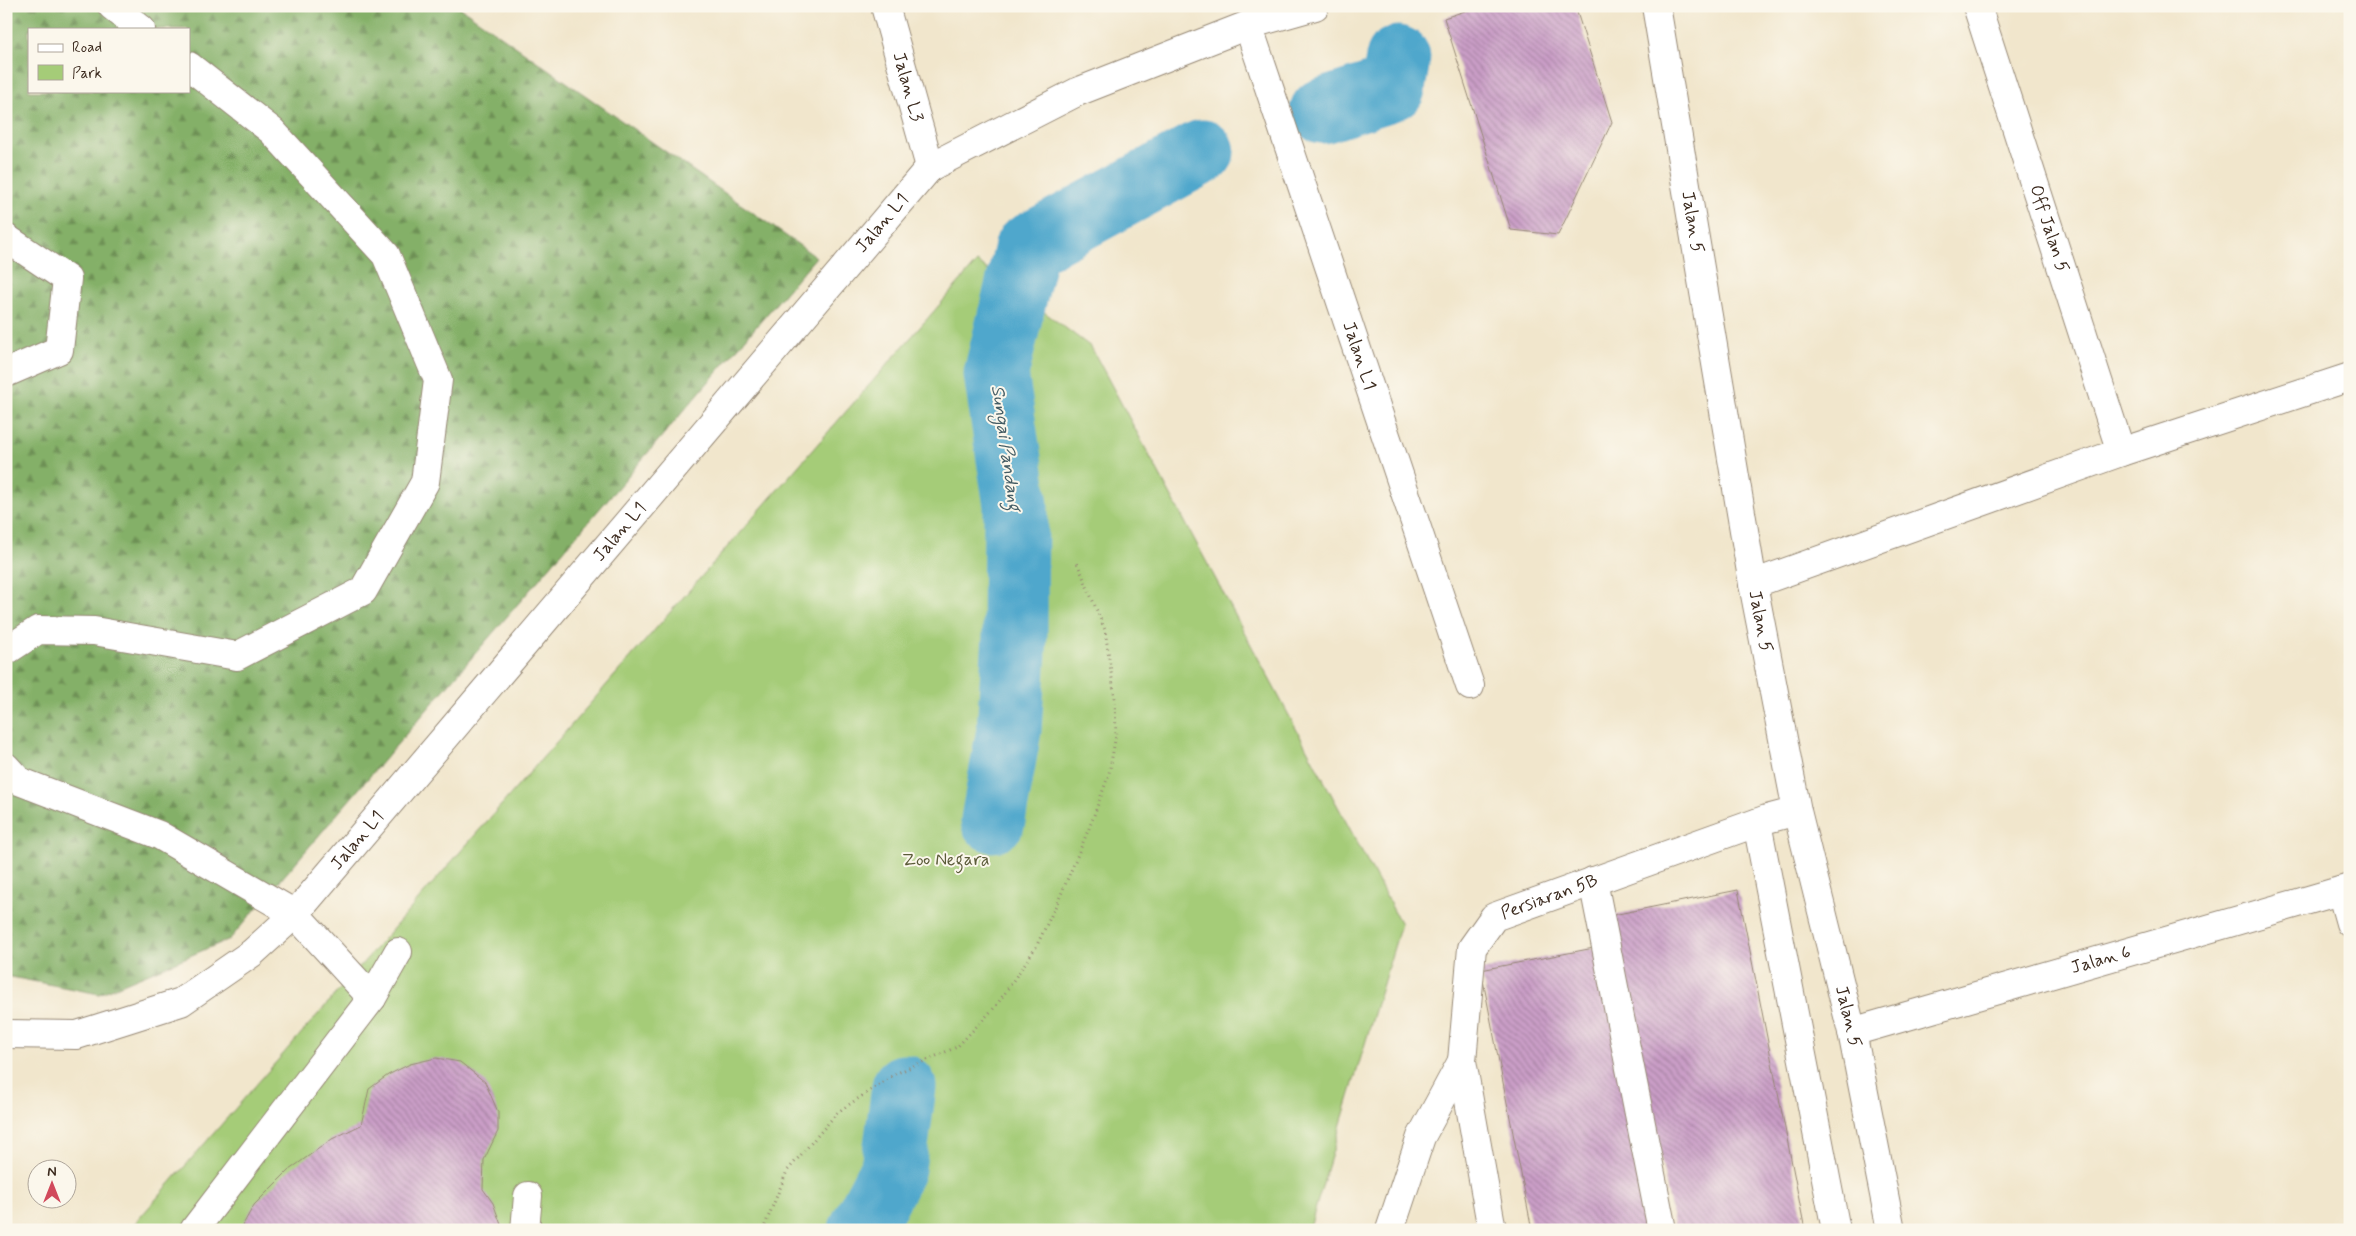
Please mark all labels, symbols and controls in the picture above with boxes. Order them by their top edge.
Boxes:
legend [28,28,190,92]
text: Road [72,38,102,58]
street label: Jalan L3 [886,49,929,124]
text: Park [72,64,102,84]
street label: Off Jalan 5 [2024,182,2074,276]
street label: Jalan L1 [850,188,914,258]
street label: Jalan 5 [1675,189,1709,255]
street label: Jalan L1 [1336,318,1382,393]
water label: Sungai Pandang [983,383,1028,515]
street label: Jalan L1 [588,497,652,567]
street label: Jalan 5 [1742,588,1778,654]
street label: Jalan L1 [325,806,390,875]
park label: Zoo Negara [902,848,990,874]
street label: Persiaran 5B [1498,869,1601,926]
street label: Jalan 6 [2068,940,2133,980]
street label: Jalan 5 [1829,983,1867,1049]
north arrow [28,1158,78,1208]
text: N [47,1163,57,1181]

